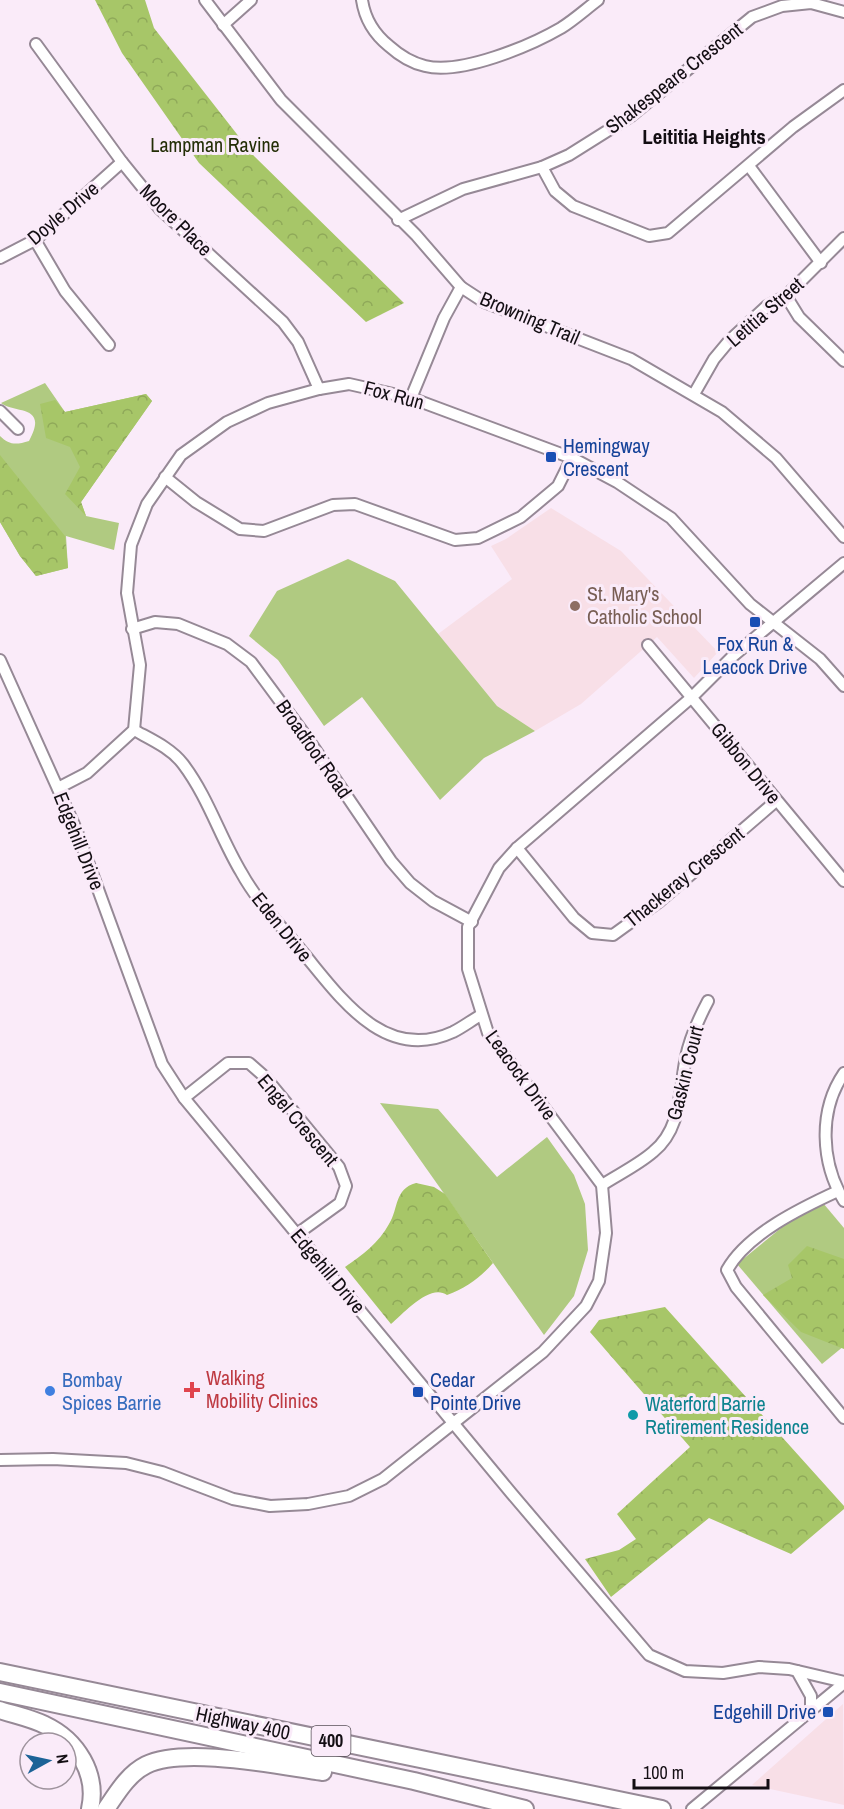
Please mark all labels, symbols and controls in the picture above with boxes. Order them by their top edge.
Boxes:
street label: Shakespeare Crescent [600,15,748,140]
district label: Leititia Heights [642,122,766,151]
park label: Lampman Ravine [150,131,280,158]
street label: Doyle Drive [21,175,104,250]
street label: Moore Place [134,178,218,262]
street label: Letitia Street [720,270,809,353]
street label: Browning Trail [476,284,584,351]
street label: Fox Run [361,374,427,415]
place label: Hemingway Crescent [563,432,650,482]
marker: Hemingway Crescent [544,450,558,464]
place label: St. Mary's Catholic School [587,580,702,630]
marker: St. Mary's Catholic School [568,599,582,613]
marker: Fox Run & Leacock Drive [748,615,762,629]
place label: Fox Run & Leacock Drive [703,630,807,680]
street label: Broadfoot Road [270,694,358,804]
street label: Gibbon Drive [705,716,788,809]
street label: Edgehill Drive [48,788,111,894]
street label: Thackeray Crescent [618,820,750,933]
street label: Eden Drive [246,886,319,967]
street label: Gaskin Court [660,1022,709,1123]
street label: Leacock Drive [480,1024,563,1125]
street label: Engel Crescent [252,1068,345,1172]
street label: Edgehill Drive [285,1223,372,1319]
place label: Walking Mobility Clinics [206,1364,318,1414]
place label: Bombay Spices Barrie [62,1366,161,1416]
place label: Cedar Pointe Drive [430,1366,521,1416]
marker: Walking Mobility Clinics [183,1381,201,1399]
marker: Bombay Spices Barrie [43,1384,57,1398]
marker: Cedar Pointe Drive [411,1385,425,1399]
place label: Waterford Barrie Retirement Residence [645,1390,809,1440]
marker: Waterford Barrie Retirement Residence [626,1408,640,1422]
place label: Edgehill Drive [713,1698,816,1725]
street label: Highway 400 [193,1699,293,1746]
marker: Edgehill Drive [821,1705,835,1719]
road number: 400 [312,1726,350,1756]
north arrow [18,1731,78,1791]
scale bar [634,1752,768,1790]
text: N [51,1753,74,1765]
text: 100 m [643,1760,684,1785]

